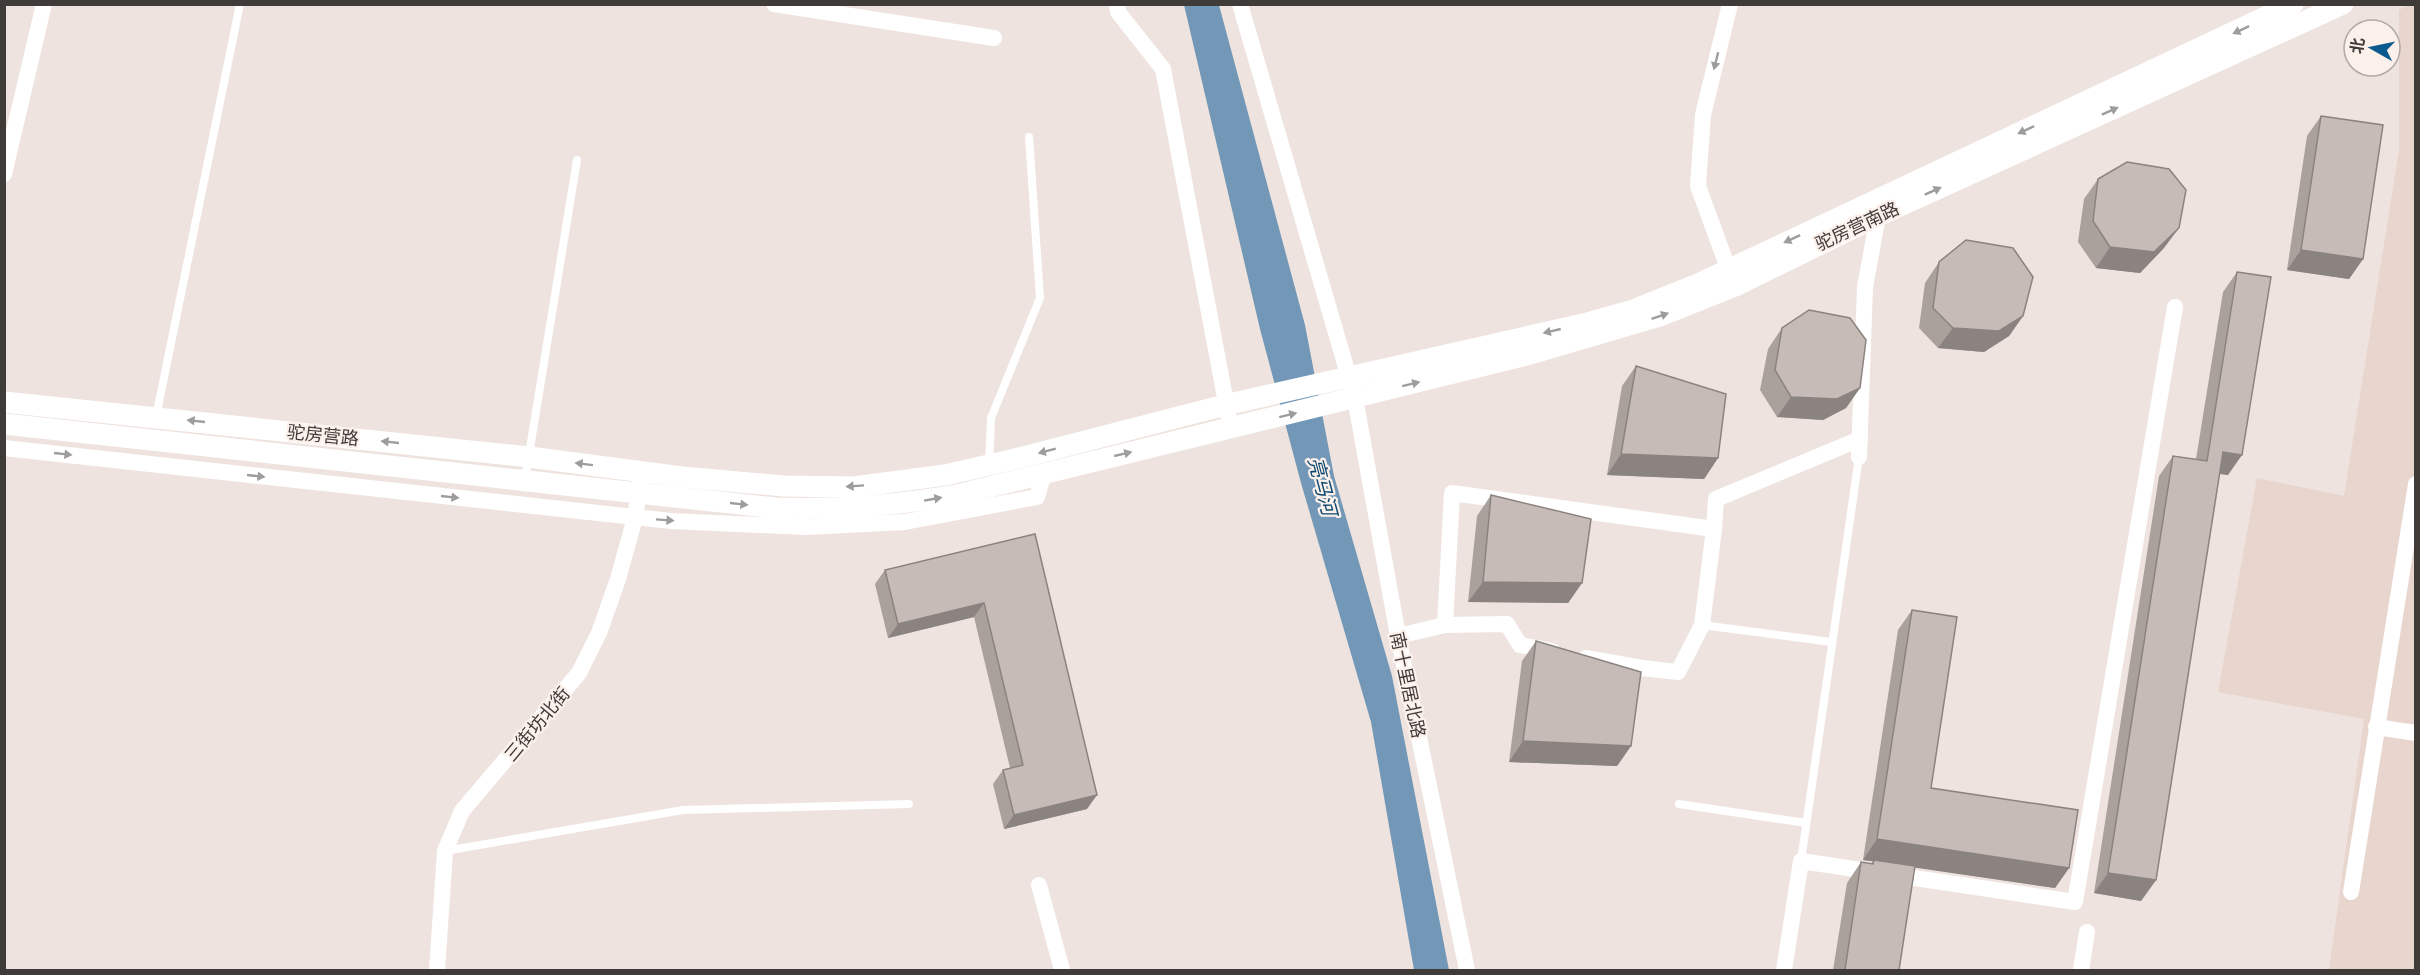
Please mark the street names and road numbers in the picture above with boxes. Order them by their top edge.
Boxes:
street label: 驼房营南路 [1811,197,1903,255]
street label: 驼房营路 [286,420,360,450]
street label: 南十里居北路 [1386,630,1430,740]
street label: 三街坊北街 [499,682,575,766]

